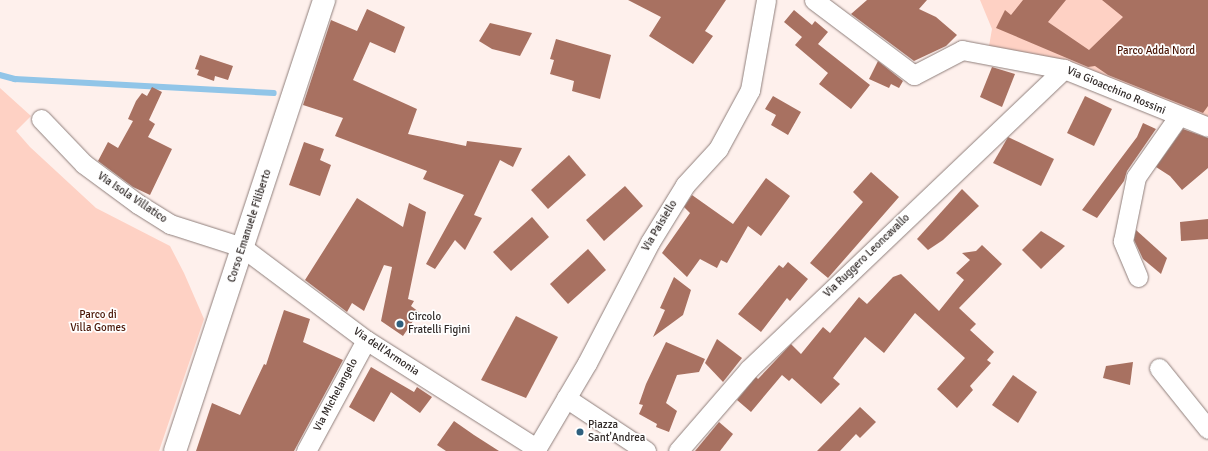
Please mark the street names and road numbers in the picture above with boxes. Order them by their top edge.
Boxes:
street label: Via Gioacchino Rossini [1065,64,1167,118]
street label: Corso Emanuele Filiberto [225,168,275,284]
street label: Via Isola Villatico [95,170,169,226]
street label: Via Paisiello [640,198,680,254]
street label: Via Ruggero Leoncavallo [821,211,913,301]
street label: Via dell'Armonia [351,325,421,379]
street label: Via Michelangelo [311,356,361,434]

